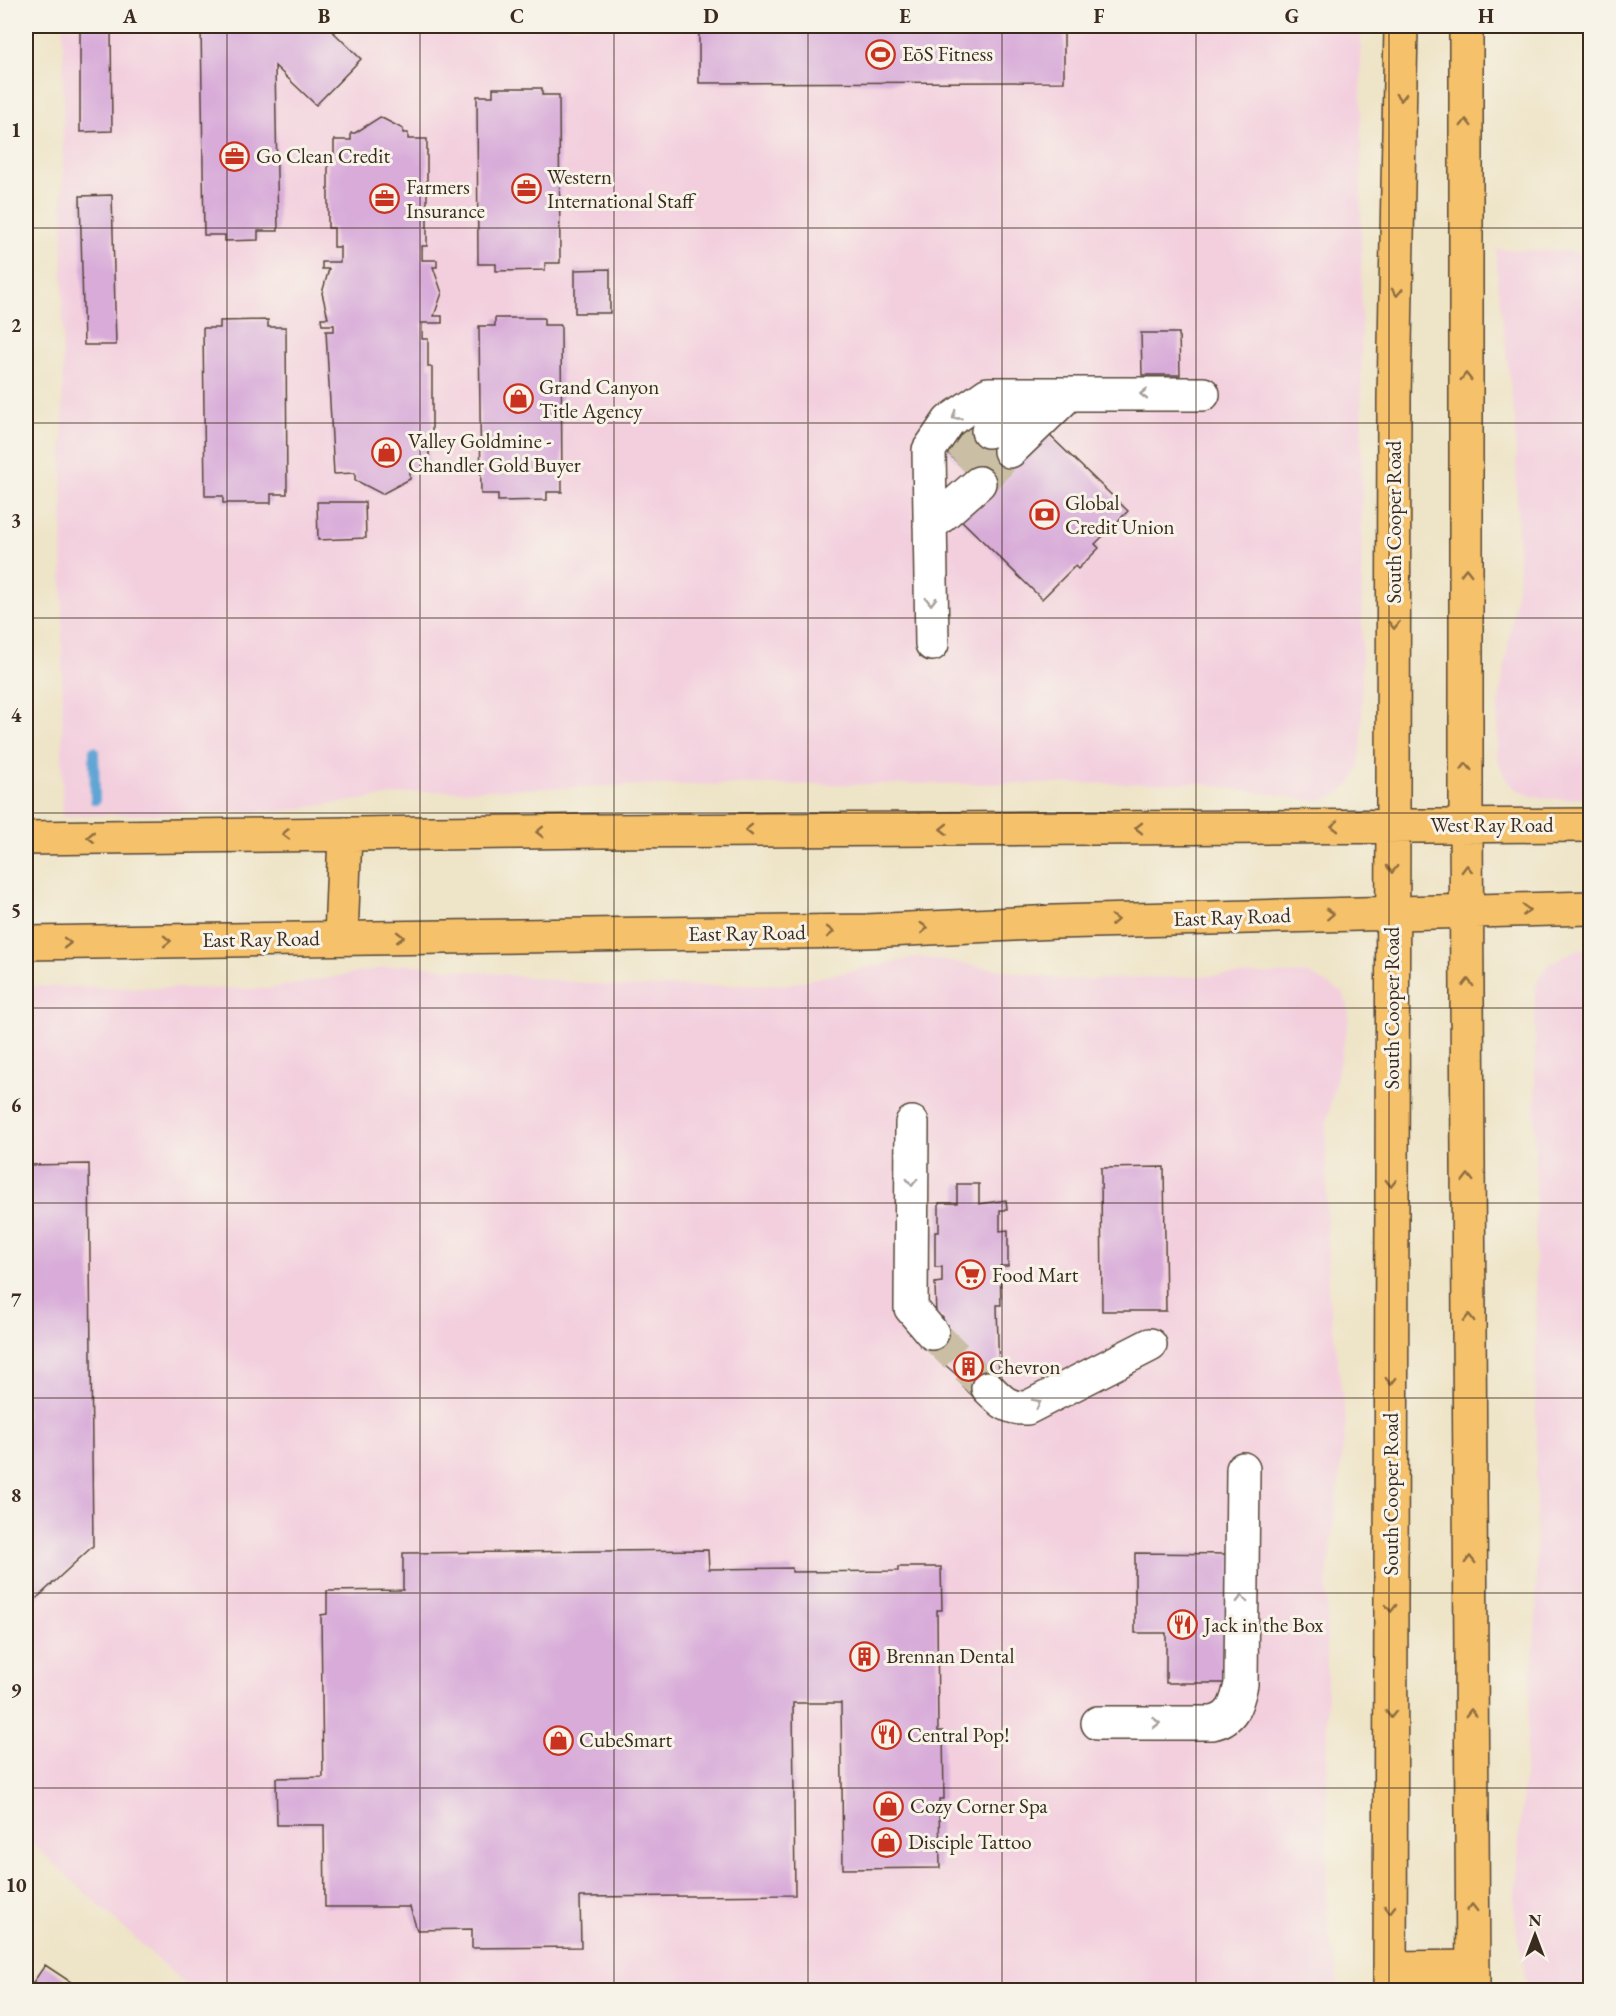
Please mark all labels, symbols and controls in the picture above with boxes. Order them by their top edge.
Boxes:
text: A [122,3,138,29]
text: B [318,3,330,29]
text: C [510,3,524,29]
text: D [703,3,719,29]
text: E [899,3,911,29]
text: F [1094,3,1105,29]
text: G [1285,3,1299,29]
text: H [1478,3,1494,29]
sports icon: EōS Fitness [865,38,897,70]
place label: EōS Fitness [902,40,993,67]
one-way arrow [1395,92,1407,101]
text: 1 [11,117,21,143]
one-way arrow [1460,119,1472,128]
office icon: Go Clean Credit [219,140,251,172]
place label: Go Clean Credit [256,142,390,169]
place label: Western International Staff [547,163,697,214]
place label: Farmers Insurance [406,173,485,224]
office icon: Western International Staff [510,173,542,205]
office icon: Farmers Insurance [369,183,401,215]
one-way arrow [1391,287,1403,296]
text: 2 [11,312,22,338]
one-way arrow [1460,372,1472,381]
place label: Grand Canyon Title Agency [539,373,659,424]
shop icon: Grand Canyon Title Agency [502,383,534,415]
one-way arrow [1140,388,1149,400]
one-way arrow [952,409,963,420]
place label: Valley Goldmine - Chandler Gold Buyer [408,427,581,478]
shop icon: Valley Goldmine - Chandler Gold Buyer [371,437,403,469]
street label: South Cooper Road [1380,440,1407,603]
place label: Global Credit Union [1065,489,1175,540]
bank icon: Global Credit Union [1028,499,1060,531]
text: 3 [11,507,21,533]
one-way arrow [1460,567,1472,576]
one-way arrow [925,596,937,605]
one-way arrow [1388,621,1400,630]
text: 4 [11,702,22,728]
one-way arrow [1460,762,1472,771]
street label: West Ray Road [1430,811,1554,838]
one-way arrow [1330,820,1339,833]
one-way arrow [1135,822,1144,834]
one-way arrow [940,823,949,835]
one-way arrow [745,824,754,836]
one-way arrow [536,826,545,838]
one-way arrow [282,828,291,841]
one-way arrow [87,831,96,843]
one-way arrow [1460,864,1473,873]
one-way arrow [1386,865,1399,874]
text: 5 [11,897,21,923]
street label: East Ray Road [1173,901,1292,932]
one-way arrow [1521,904,1530,917]
one-way arrow [1325,907,1334,920]
one-way arrow [1109,914,1118,926]
street label: East Ray Road [688,918,806,947]
one-way arrow [920,922,929,935]
street label: East Ray Road [202,924,320,953]
one-way arrow [826,925,835,938]
street label: South Cooper Road [1378,926,1405,1089]
one-way arrow [395,931,404,943]
one-way arrow [162,935,171,948]
one-way arrow [62,937,71,949]
one-way arrow [1462,978,1474,987]
text: 6 [11,1092,22,1118]
one-way arrow [1462,1173,1474,1182]
one-way arrow [906,1177,918,1186]
one-way arrow [1385,1179,1397,1188]
supermarket icon: Food Mart [955,1259,987,1291]
place label: Food Mart [992,1261,1079,1288]
text: 7 [11,1287,22,1313]
one-way arrow [1463,1313,1475,1322]
building icon: Chevron [952,1351,984,1383]
place label: Chevron [989,1353,1061,1380]
one-way arrow [1385,1377,1397,1386]
one-way arrow [1031,1399,1041,1410]
street label: South Cooper Road [1377,1412,1404,1575]
text: 8 [11,1482,21,1508]
one-way arrow [1464,1556,1476,1565]
one-way arrow [1236,1594,1248,1603]
one-way arrow [1385,1603,1397,1612]
restaurant icon: Jack in the Box [1167,1609,1199,1641]
place label: Jack in the Box [1202,1611,1323,1638]
building icon: Brennan Dental [849,1640,881,1672]
place label: Brennan Dental [886,1642,1015,1669]
text: 9 [11,1677,22,1703]
one-way arrow [1385,1709,1397,1718]
one-way arrow [1465,1709,1477,1718]
one-way arrow [1152,1717,1161,1729]
restaurant icon: Central Pop! [870,1719,902,1751]
place label: Central Pop! [907,1721,1010,1748]
shop icon: CubeSmart [542,1724,574,1756]
place label: CubeSmart [579,1726,672,1753]
shop icon: Cozy Corner Spa [873,1790,905,1822]
place label: Cozy Corner Spa [910,1792,1048,1819]
shop icon: Disciple Tattoo [871,1826,903,1858]
place label: Disciple Tattoo [908,1828,1032,1855]
text: 10 [5,1872,27,1898]
one-way arrow [1384,1904,1396,1913]
one-way arrow [1466,1904,1479,1913]
north arrow [1505,1905,1565,1965]
text: N [1529,1910,1542,1931]

